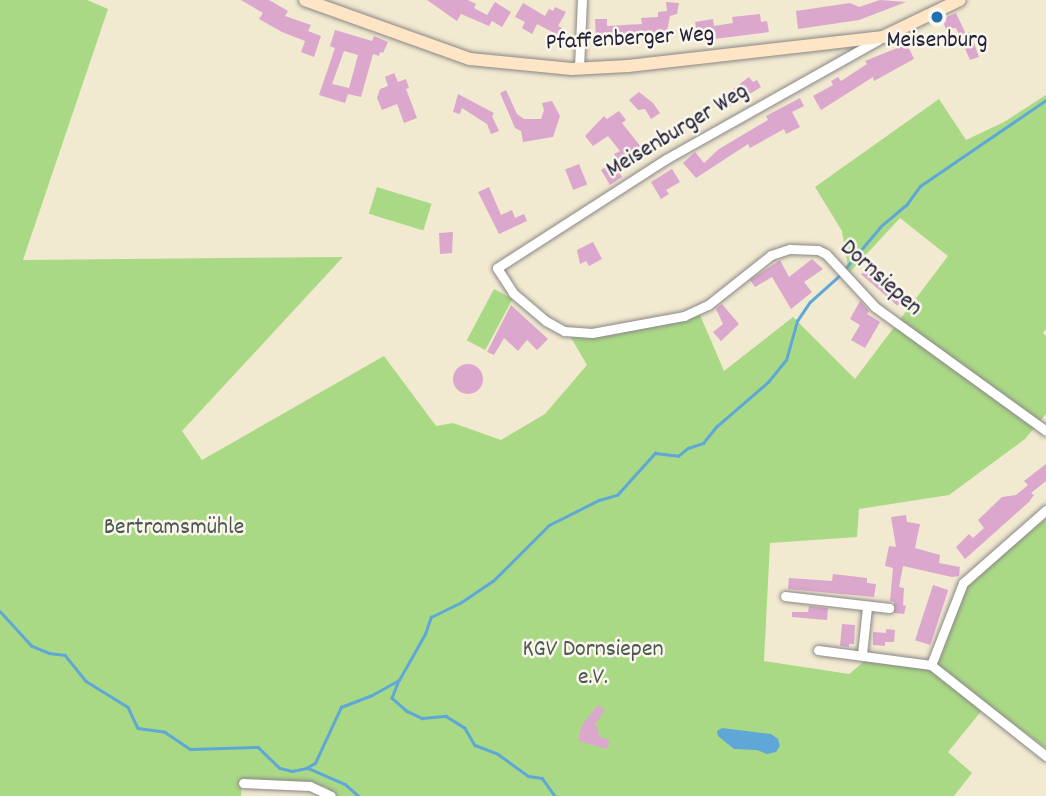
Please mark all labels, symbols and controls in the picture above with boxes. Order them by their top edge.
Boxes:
marker: Meisenburg [929,9,945,25]
street label: Pfaffenberger Weg [545,21,715,59]
place label: Meisenburg [887,28,987,56]
street label: Meisenburger Weg [602,78,754,186]
street label: Dornsiepen [833,235,927,323]
park label: Bertramsmühle [104,515,244,543]
park label: KGV Dornsiepen e.V. [522,637,664,693]

